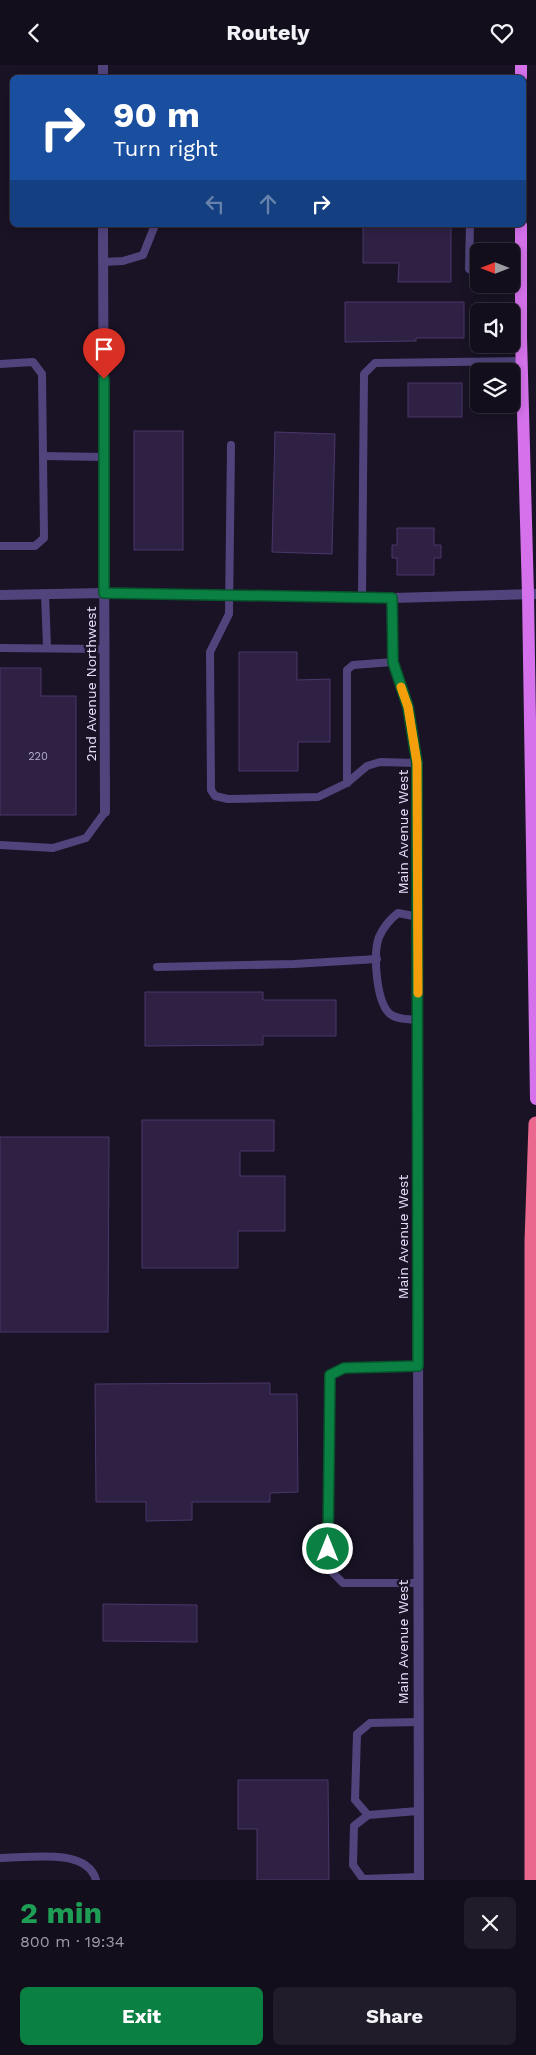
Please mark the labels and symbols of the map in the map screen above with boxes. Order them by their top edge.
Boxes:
north arrow [470,243,520,293]
pin [83,328,125,379]
street label: 2nd Avenue Northwest [83,606,99,762]
house number: 220 [28,750,48,763]
street label: Main Avenue West [395,770,411,894]
street label: Main Avenue West [395,1175,411,1299]
position arrow [301,1522,353,1574]
street label: Main Avenue West [395,1580,411,1704]

